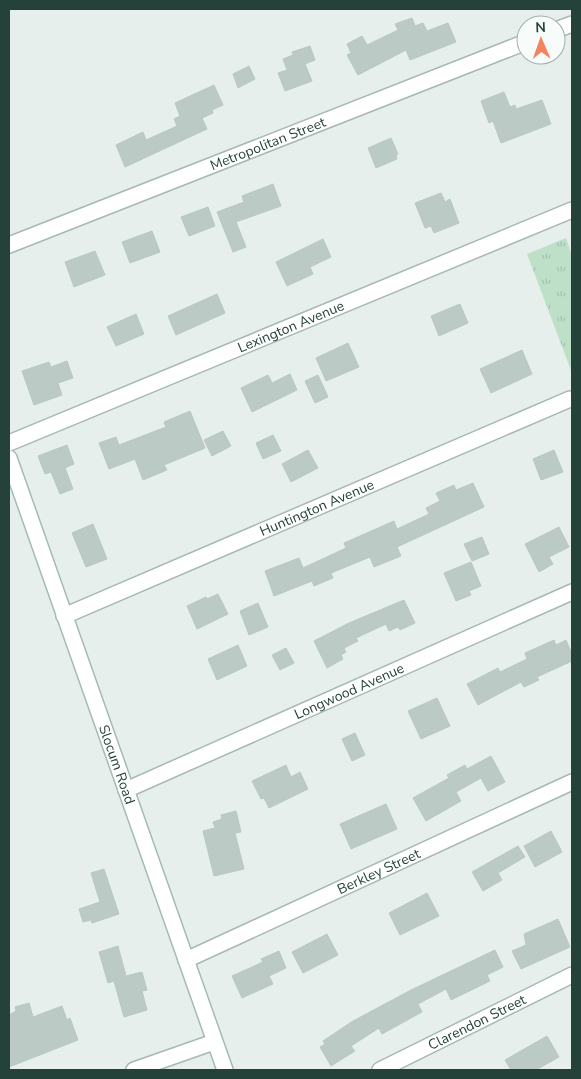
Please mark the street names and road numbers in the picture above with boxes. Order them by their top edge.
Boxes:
street label: Metropolitan Street [207,112,328,175]
street label: Lexington Avenue [235,296,347,357]
street label: Huntington Avenue [257,475,377,541]
street label: Longwood Avenue [291,658,407,724]
street label: Slocum Road [94,722,140,807]
street label: Berkley Street [334,844,423,899]
street label: Clarendon Street [425,990,529,1054]

